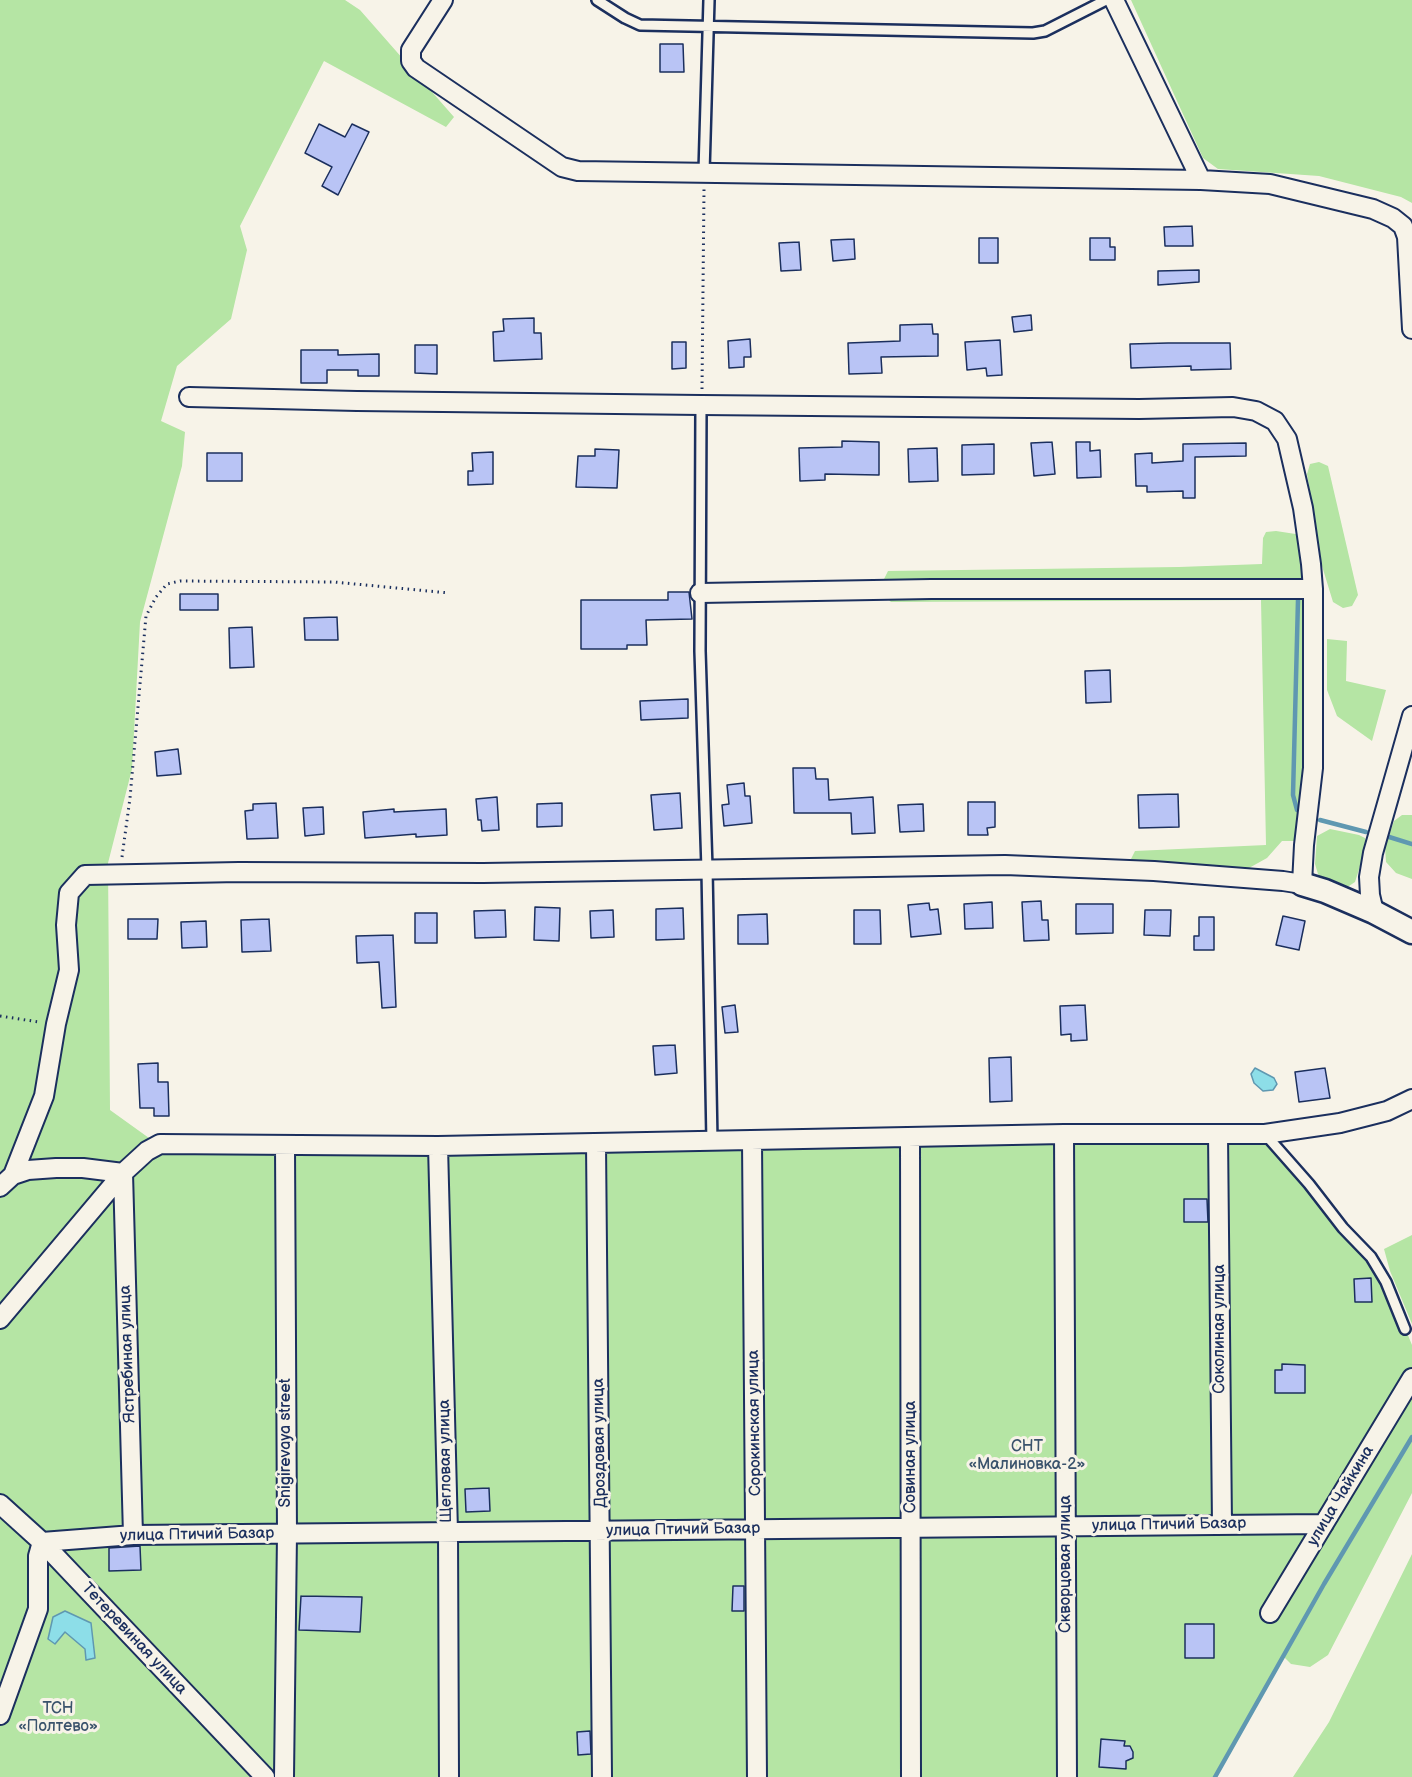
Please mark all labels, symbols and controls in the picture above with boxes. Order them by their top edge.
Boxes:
street label: Соколиная улица [1210,1264,1230,1394]
street label: Ястребиная улица [116,1285,140,1423]
street label: Сорокинская улица [744,1350,766,1496]
street label: Snigirevaya street [276,1378,296,1508]
street label: Дроздовая улица [589,1378,611,1508]
street label: Щегловая улица [435,1399,457,1523]
street label: Совиная улица [901,1401,921,1513]
park label: СНТ «Малиновка-2» [969,1437,1085,1475]
street label: улица Чайкина [1303,1442,1379,1550]
street label: Скворцовая улица [1056,1495,1076,1633]
street label: улица Птичий Базар [1092,1514,1246,1536]
street label: улица Птичий Базар [606,1519,760,1541]
street label: улица Птичий Базар [120,1524,274,1546]
street label: Тетеревиная улица [77,1579,191,1699]
park label: ТСН «Полтево» [18,1699,98,1737]

